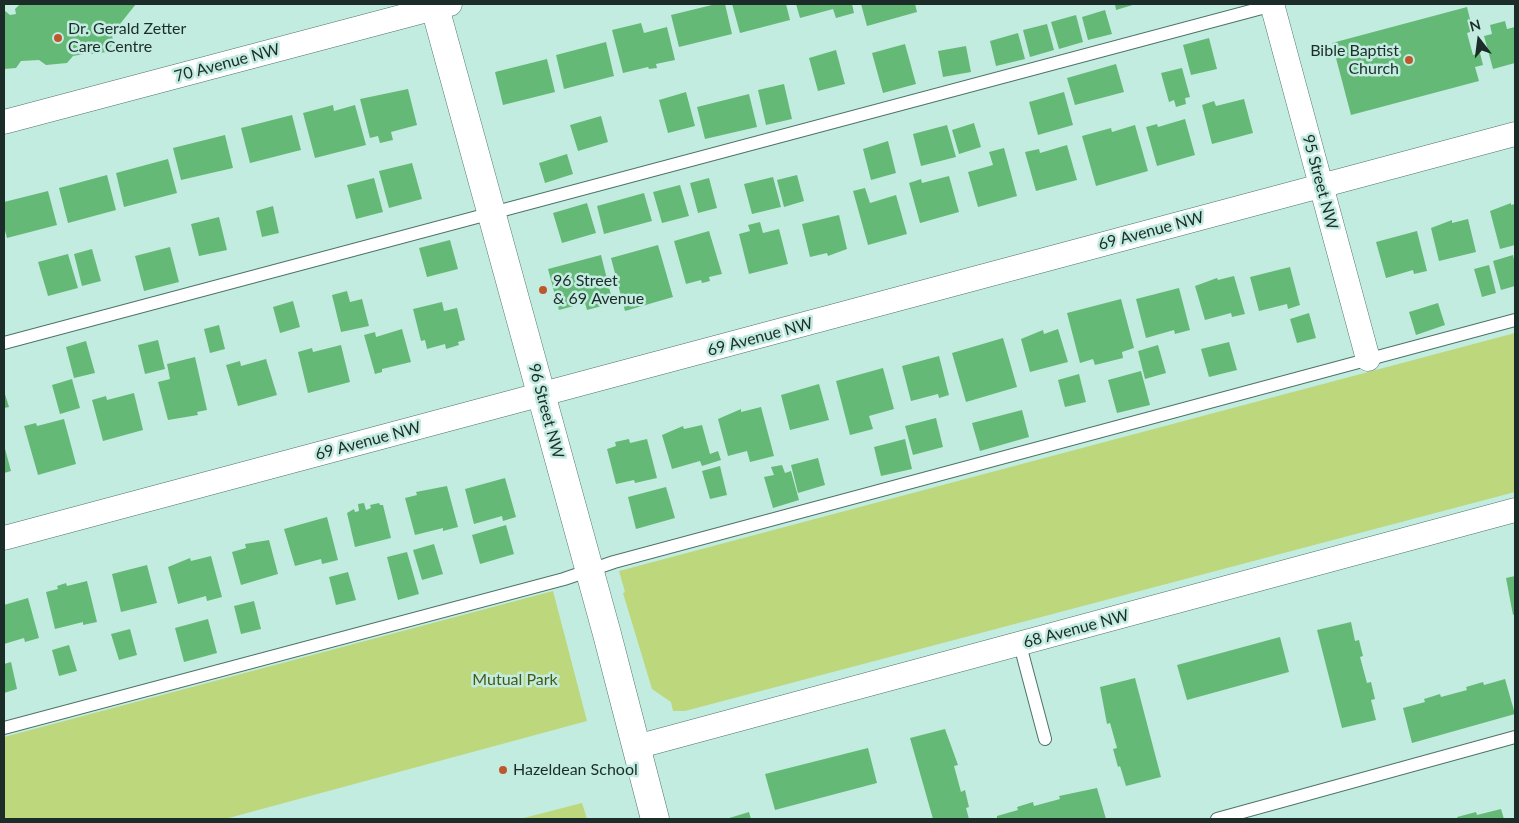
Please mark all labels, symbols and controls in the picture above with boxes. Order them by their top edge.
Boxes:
north arrow [1454,15,1504,65]
text: N [1468,15,1482,35]
place label: Dr. Gerald Zetter Care Centre [68,19,186,57]
marker: Dr. Gerald Zetter Care Centre [52,32,64,44]
street label: 70 Avenue NW [172,40,282,86]
place label: Bible Baptist Church [1310,41,1399,79]
marker: Bible Baptist Church [1403,54,1415,66]
street label: 95 Street NW [1298,132,1342,232]
street label: 69 Avenue NW [1096,208,1206,254]
place label: 96 Street & 69 Avenue [553,271,644,309]
marker: 96 Street & 69 Avenue [537,284,549,296]
street label: 69 Avenue NW [705,314,815,360]
street label: 96 Street NW [524,361,568,461]
street label: 69 Avenue NW [313,418,423,464]
street label: 68 Avenue NW [1021,606,1131,652]
park label: Mutual Park [472,670,558,690]
place label: Hazeldean School [513,760,638,780]
marker: Hazeldean School [497,764,509,776]

